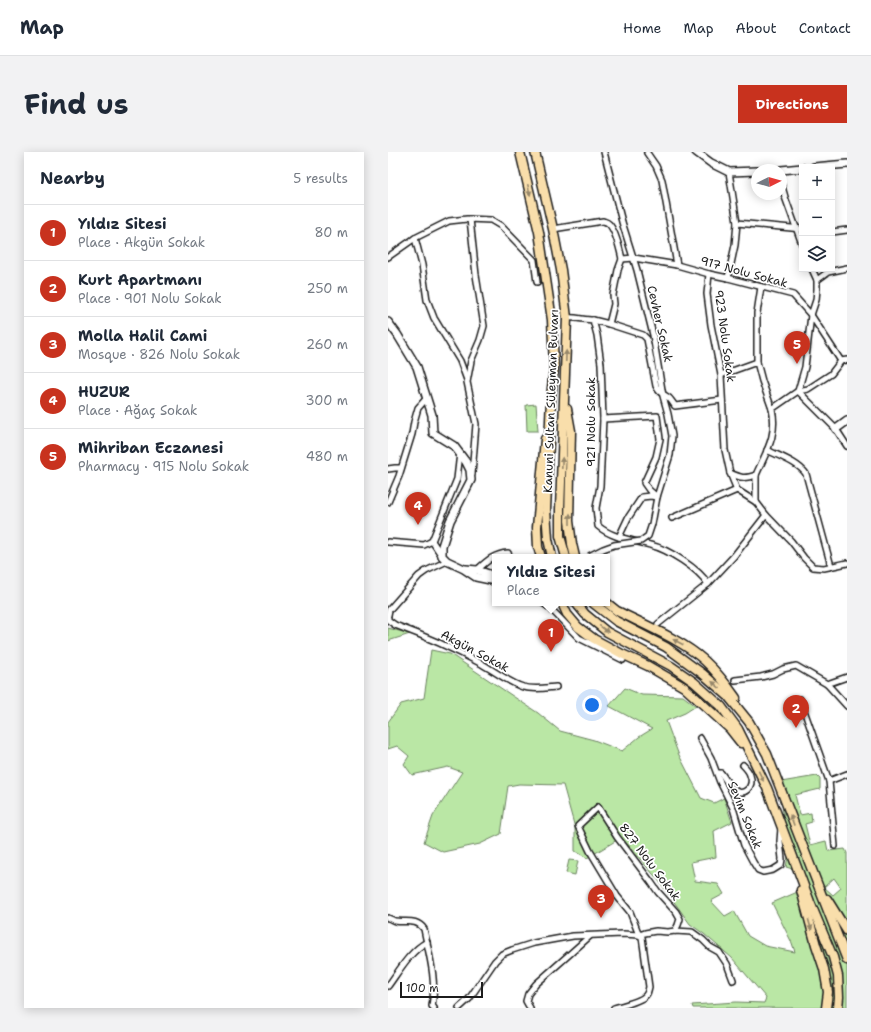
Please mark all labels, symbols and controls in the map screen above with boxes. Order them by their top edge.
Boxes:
text: Map [20,15,64,40]
text: Home [623,19,662,37]
text: Map [684,19,714,37]
text: About [736,19,777,37]
text: Contact [799,19,851,37]
text: Find us [24,85,129,123]
button: Directions [738,85,847,123]
north arrow [751,164,787,200]
map controls [799,164,835,272]
button: + [799,164,835,200]
text: Nearby [40,167,105,189]
text: 5 results [293,170,348,187]
one-way arrow [527,184,533,196]
button: − [799,200,835,236]
text: Yıldız Sitesi [78,214,167,234]
text: 1 [50,224,56,241]
text: 80 m [314,224,348,241]
text: Place · Akgün Sokak [78,234,205,251]
button: layers [799,236,835,272]
street label: 917 Nolu Sokak [698,253,790,291]
text: Kurt Apartmanı [78,270,202,290]
text: 2 [48,280,58,297]
text: 250 m [307,280,348,297]
street label: Cevher Sokak [643,284,677,364]
street label: 923 Nolu Sokak [711,289,739,383]
text: Place · 901 Nolu Sokak [78,290,222,307]
street label: Kanuni Sultan Süleyman Bulvarı [540,309,562,493]
text: Molla Halil Cami [78,326,207,346]
pin: 5 [784,331,810,364]
text: 3 [48,336,58,353]
text: 260 m [306,336,348,353]
text: Mosque · 826 Nolu Sokak [78,346,240,363]
one-way arrow [562,350,569,362]
street label: 921 Nolu Sokak [583,377,599,467]
text: HUZUR [78,382,130,402]
text: 4 [48,392,58,409]
text: 300 m [305,392,348,409]
text: Place · Ağaç Sokak [78,402,198,419]
text: Mihriban Eczanesi [78,438,223,458]
text: 5 [49,448,57,465]
text: 480 m [306,448,348,465]
one-way arrow [558,457,565,469]
text: Pharmacy · 915 Nolu Sokak [78,458,249,475]
pin: 4 [405,492,431,525]
one-way arrow [567,512,573,525]
popup [492,554,610,606]
text: Yıldız Sitesi [507,562,595,582]
text: Place [507,582,540,599]
pin: 1 [538,619,564,652]
one-way arrow [599,625,610,634]
street label: Akgün Sokak [438,626,512,676]
one-way arrow [672,639,683,645]
one-way arrow [711,681,720,690]
your location [582,695,602,715]
pin: 2 [783,695,809,728]
one-way arrow [758,770,764,781]
street label: Sevim Sokak [724,779,766,851]
one-way arrow [789,814,795,826]
street label: 827 Nolu Sokak [616,820,684,904]
pin: 3 [588,885,614,918]
one-way arrow [807,919,813,931]
scale bar [400,980,483,999]
text: 100 m [406,981,439,996]

